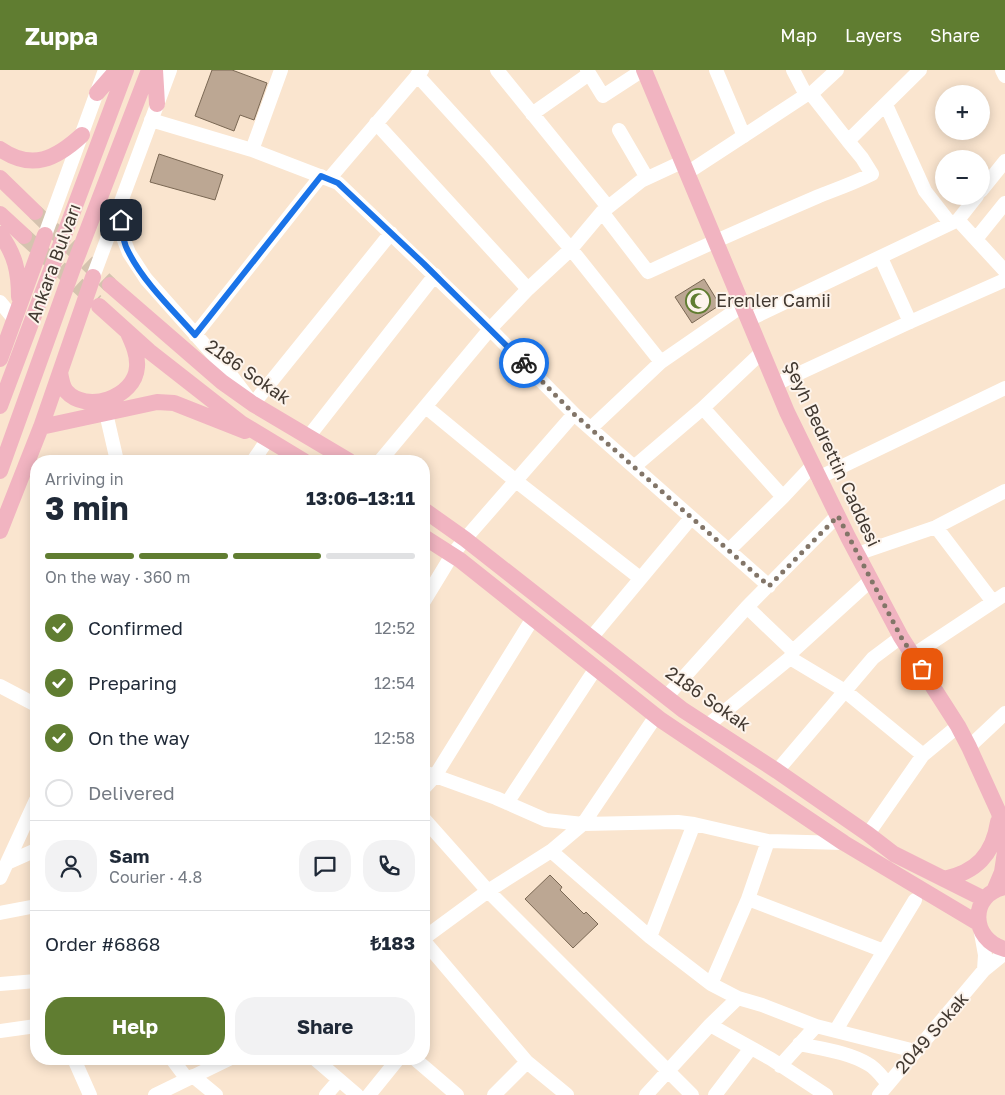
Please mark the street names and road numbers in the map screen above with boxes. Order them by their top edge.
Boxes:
street label: Ankara Bulvarı [21,200,85,325]
street label: 2186 Sokak [202,334,295,408]
street label: Şeyh Bedrettin Caddesi [780,357,886,550]
street label: 2186 Sokak [662,661,755,735]
street label: 2049 Sokak [890,987,973,1078]

